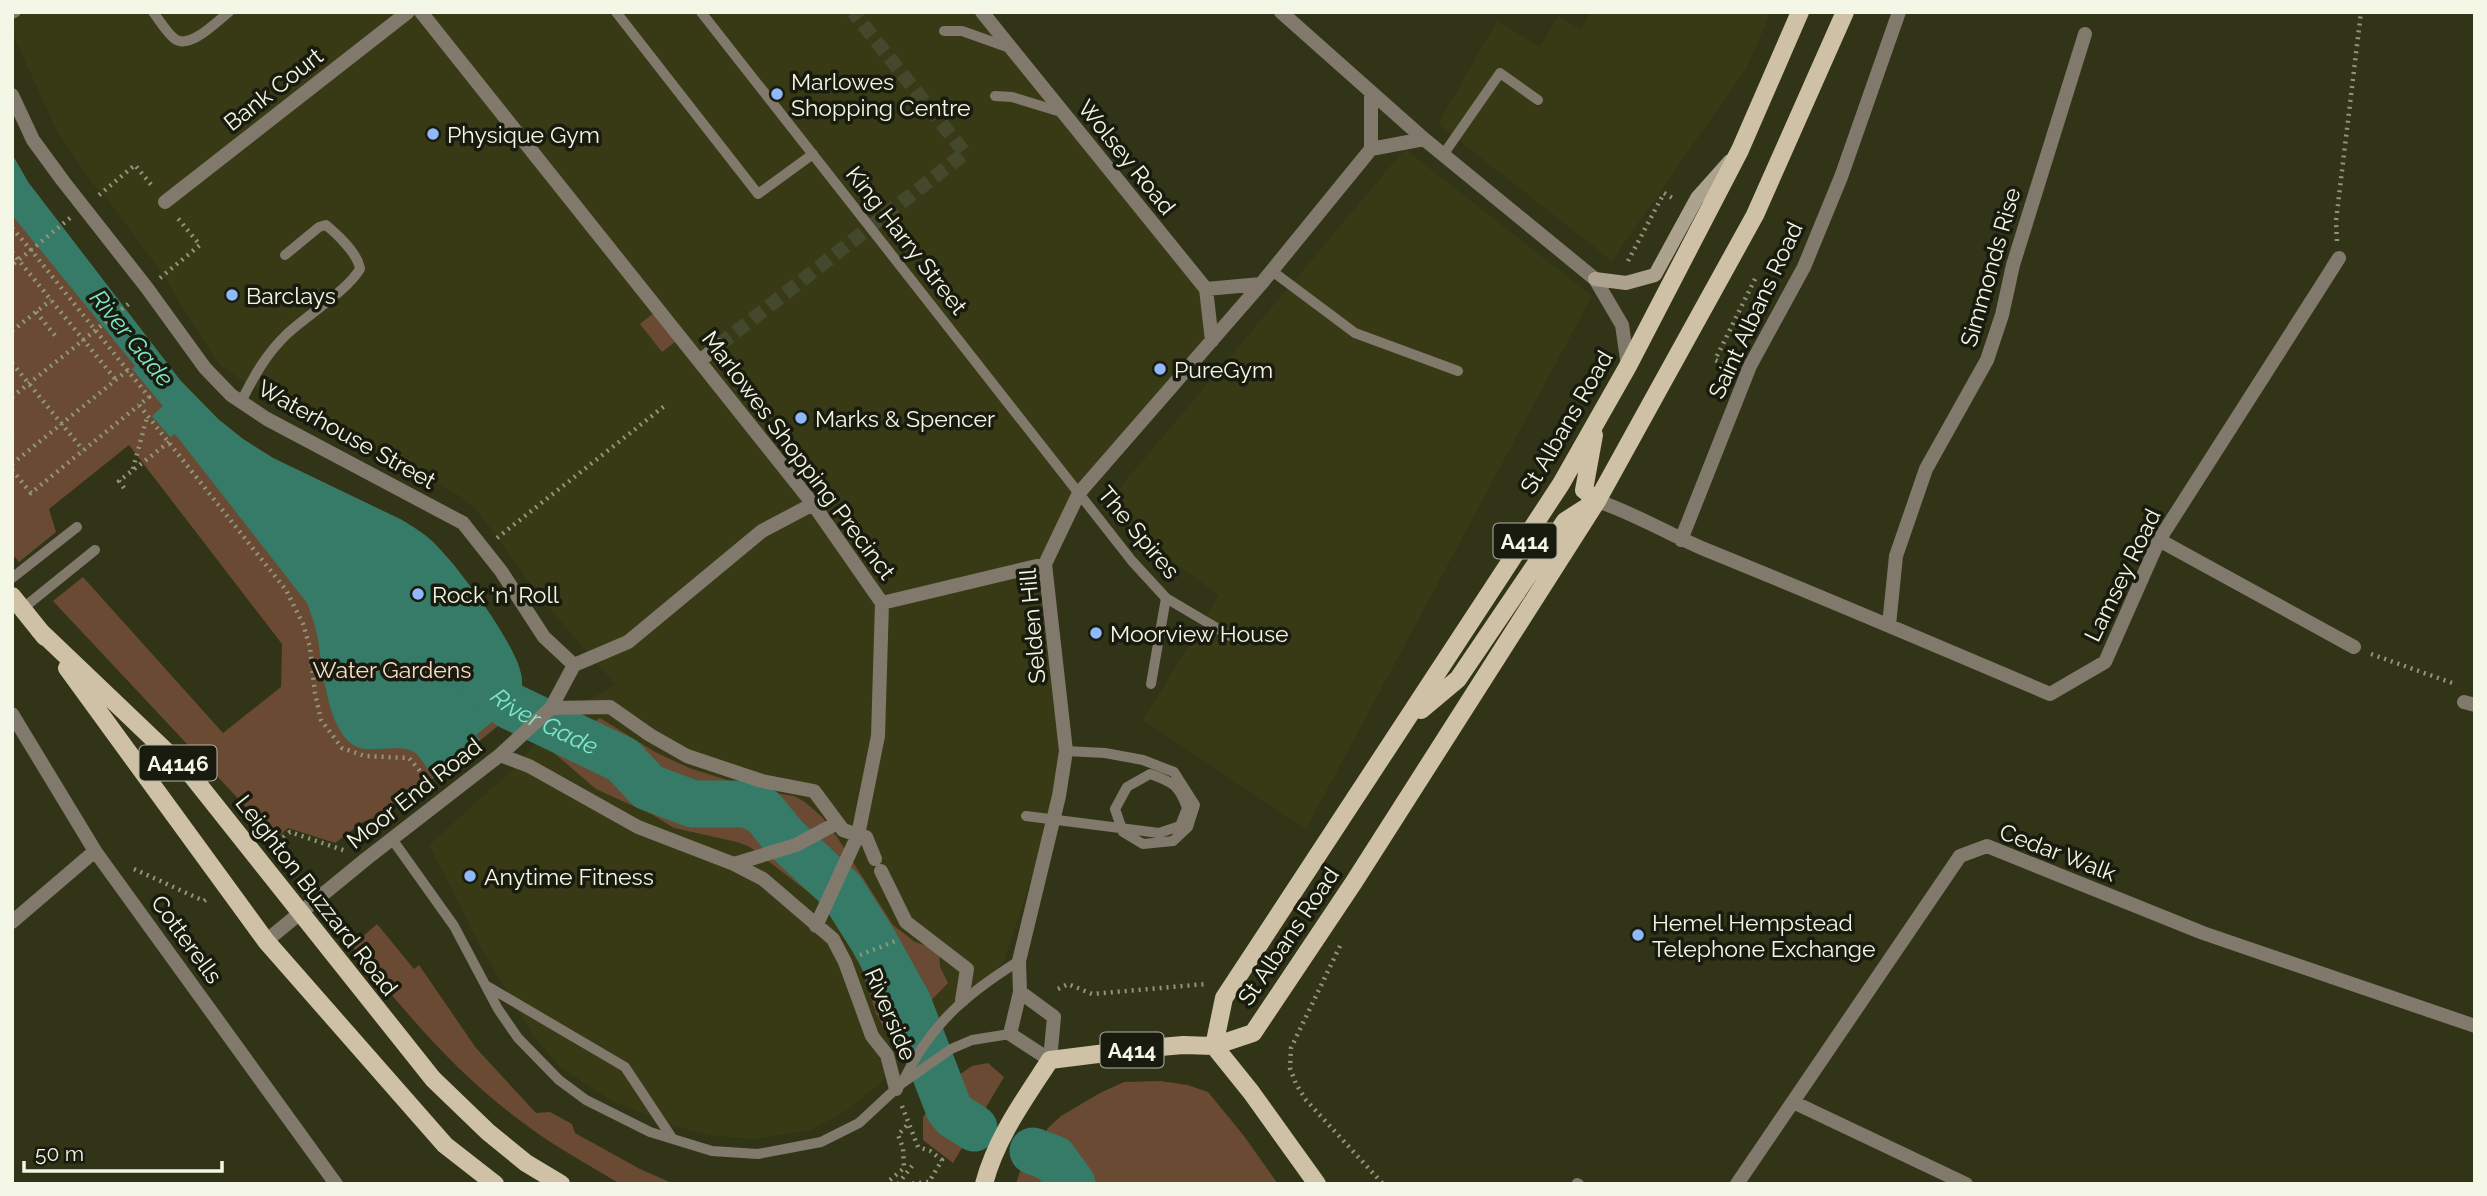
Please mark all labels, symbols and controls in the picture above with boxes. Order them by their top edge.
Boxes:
street label: Bank Court [218,42,328,136]
place label: Marlowes Shopping Centre [791,68,970,121]
marker: Marlowes Shopping Centre [769,86,785,102]
street label: Wolsey Road [1073,94,1181,220]
place label: Physique Gym [447,121,600,148]
marker: Physique Gym [425,126,441,142]
street label: King Harry Street [841,161,973,320]
street label: Simmonds Rise [1954,184,2026,350]
street label: Saint Albans Road [1702,217,1808,403]
place label: Barclays [246,282,336,309]
water label: River Gade [84,284,180,392]
marker: Barclays [224,287,240,303]
street label: Marlowes Shopping Precinct [697,326,901,585]
street label: St Albans Road [1514,346,1618,498]
place label: PureGym [1174,356,1273,383]
marker: PureGym [1152,361,1168,377]
street label: Waterhouse Street [253,374,441,494]
place label: Marks & Spencer [815,405,995,432]
marker: Marks & Spencer [793,410,809,426]
street label: The Spires [1093,480,1185,584]
street label: Lamsey Road [2078,504,2166,646]
road number: A414 [1494,524,1556,558]
street label: Selden Hill [1013,567,1050,685]
place label: Rock 'n' Roll [432,581,560,608]
marker: Rock 'n' Roll [410,586,426,602]
place label: Moorview House [1110,620,1289,647]
marker: Moorview House [1088,625,1104,641]
park label: Water Gardens [313,656,471,683]
water label: River Gade [485,682,603,761]
street label: Moor End Road [341,732,487,854]
road number: A4146 [140,746,216,780]
street label: Leighton Buzzard Road [230,789,404,1001]
street label: Cedar Walk [1996,817,2120,887]
street label: St Albans Road [1232,862,1344,1010]
place label: Anytime Fitness [484,863,654,890]
marker: Anytime Fitness [462,868,478,884]
street label: Cotterells [146,889,228,989]
place label: Hemel Hempstead Telephone Exchange [1652,909,1876,962]
marker: Hemel Hempstead Telephone Exchange [1630,927,1646,943]
street label: Riverside [860,964,922,1064]
road number: A414 [1100,1032,1164,1068]
scale bar [24,1130,222,1174]
text: 50 m [35,1141,84,1166]

